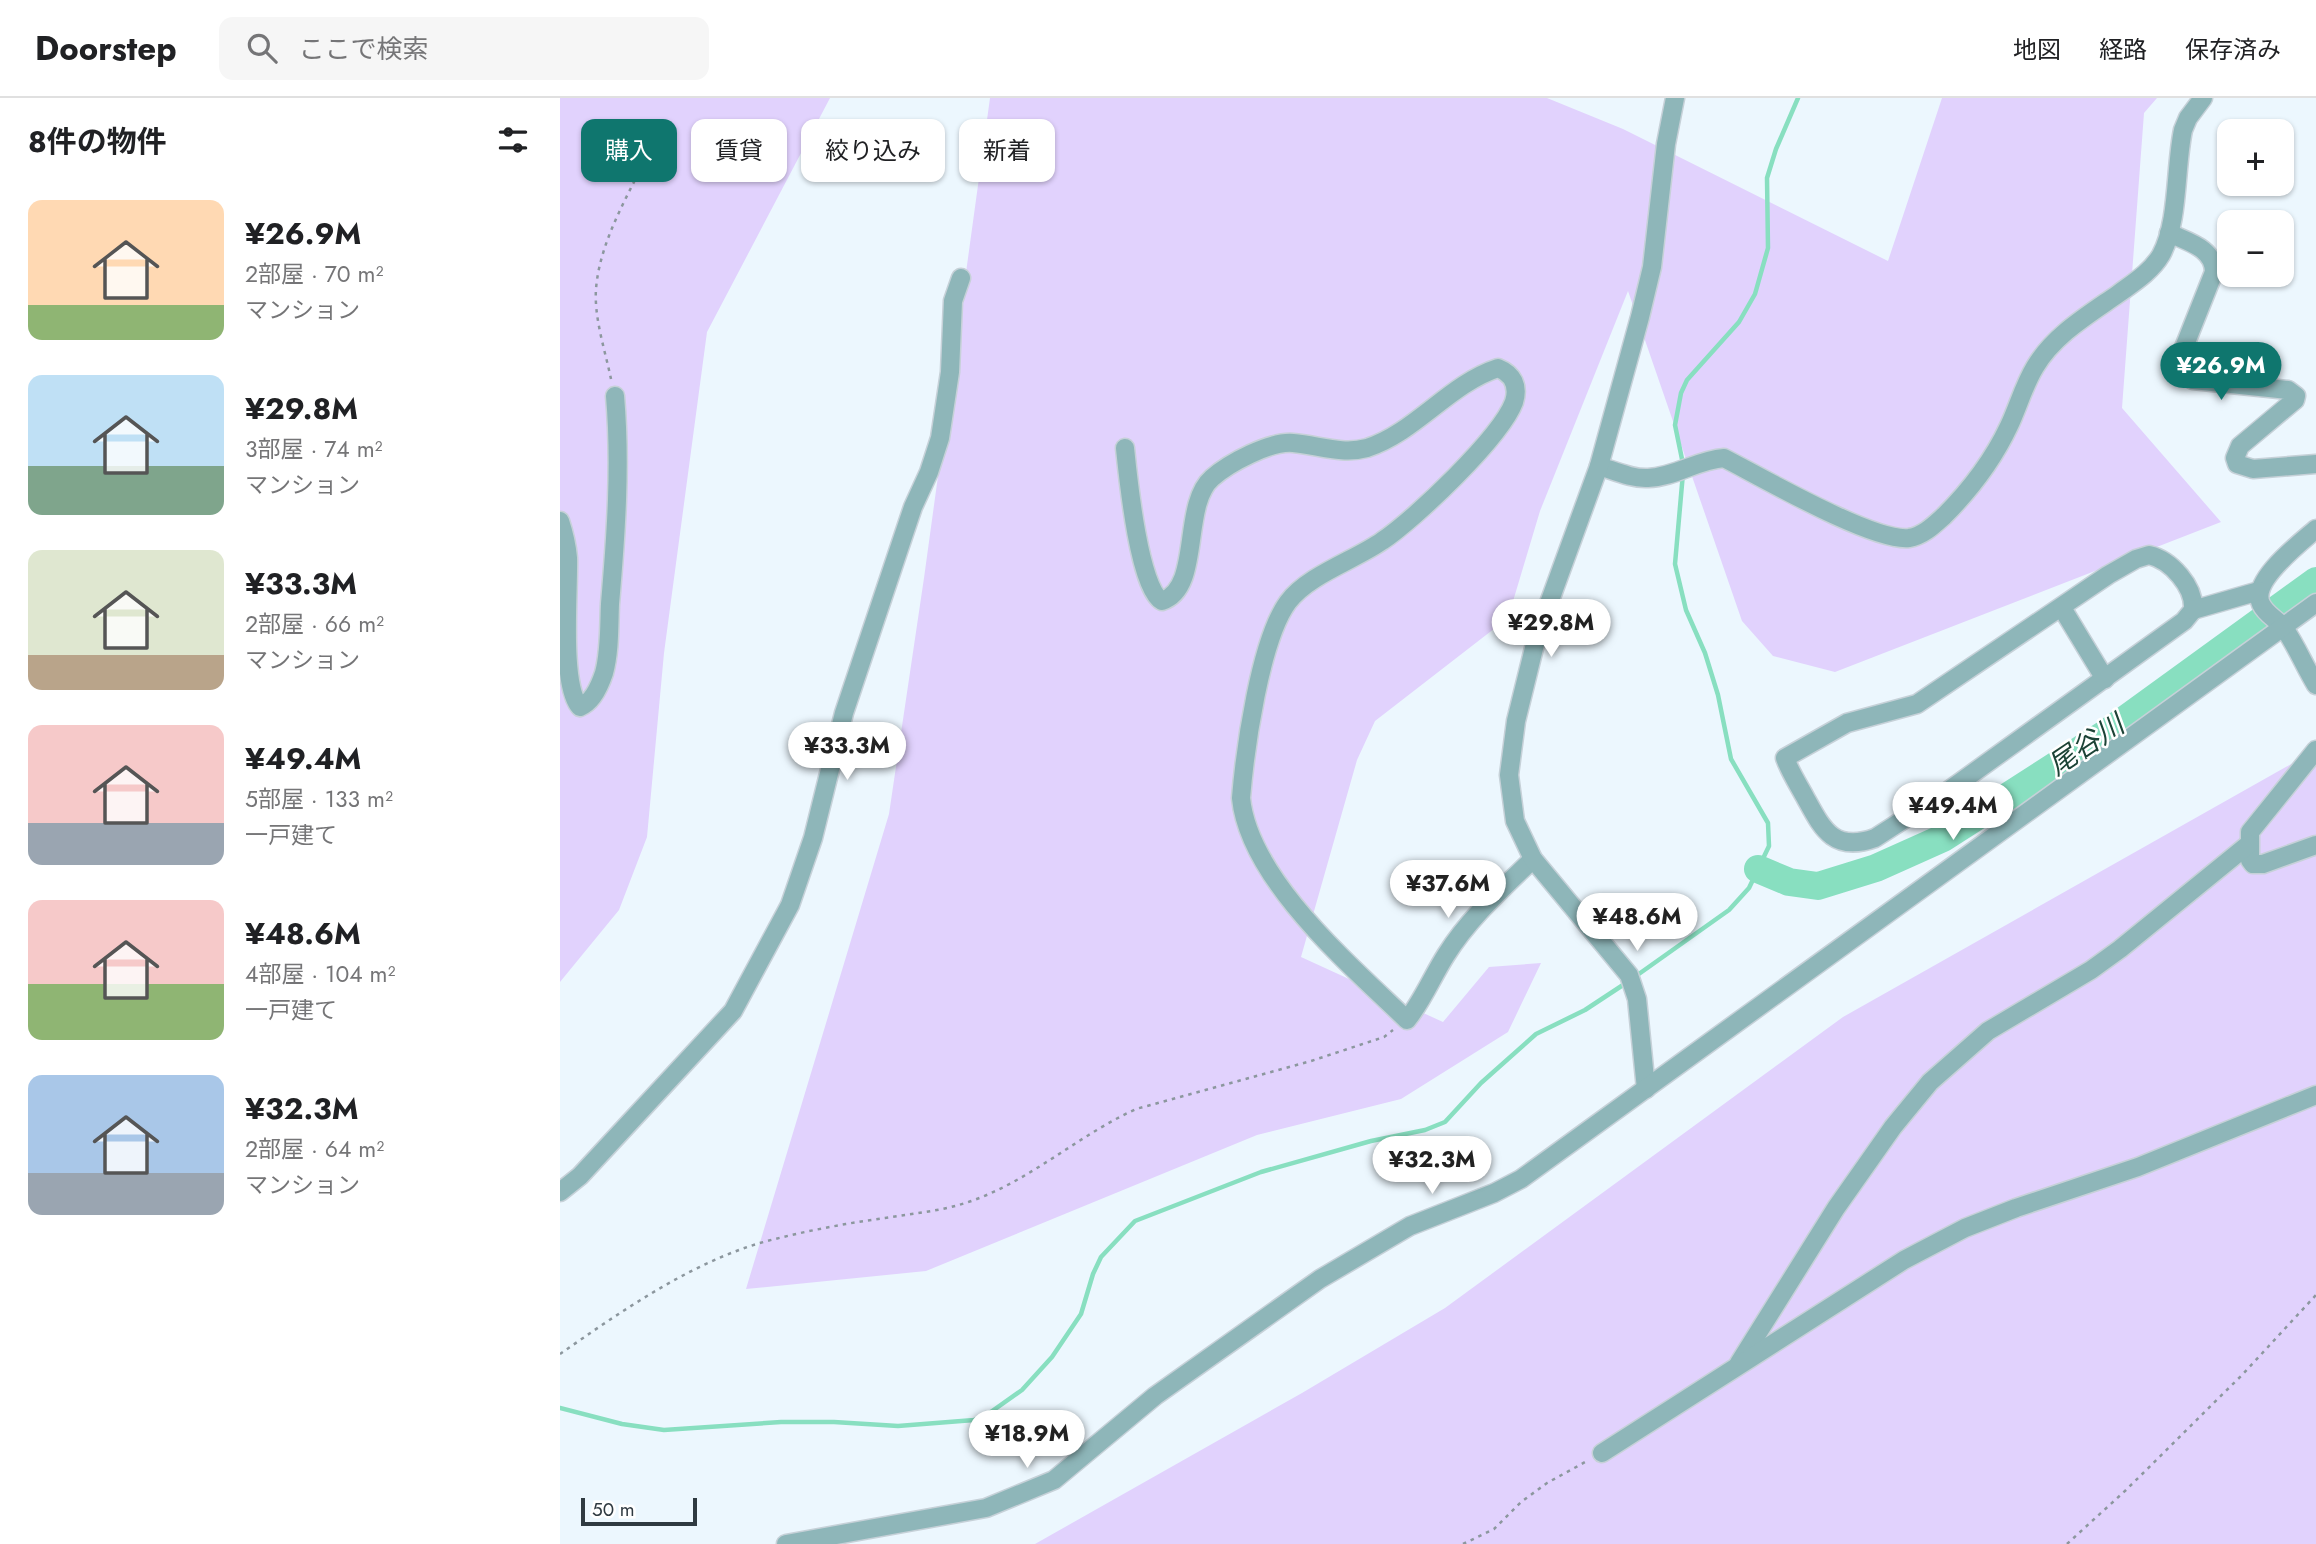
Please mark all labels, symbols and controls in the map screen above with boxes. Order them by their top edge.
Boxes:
search box [219,17,709,80]
text: Doorstep [35,25,177,72]
icon: search [243,29,281,67]
text: ここで検索 [299,30,429,68]
text: 地図 [2013,32,2061,67]
text: 経路 [2099,32,2147,67]
text: 保存済み [2185,32,2281,67]
chip: 購入 [581,119,677,182]
chip: 賃貸 [691,119,787,182]
chip: 絞り込み [801,119,945,182]
chip: 新着 [959,119,1055,182]
map controls [2217,119,2294,287]
button: + [2217,119,2294,196]
text: 8件の物件 [28,120,167,163]
icon: filters [494,121,532,159]
button: − [2217,210,2294,287]
text: ¥26.9M [245,212,361,255]
icon: home [84,228,168,312]
text: 2部屋 · 70 m² [245,257,383,291]
text: マンション [245,293,360,327]
pin: ¥26.9M [2164,342,2278,402]
text: ¥26.9M [2176,348,2266,382]
text: ¥29.8M [245,387,358,430]
icon: home [84,403,168,487]
text: 3部屋 · 74 m² [245,432,383,466]
text: マンション [245,468,360,502]
text: ¥33.3M [245,562,357,605]
icon: home [84,578,168,662]
pin: ¥29.8M [1494,600,1608,659]
text: ¥29.8M [1508,605,1594,639]
text: 2部屋 · 66 m² [245,607,384,641]
text: マンション [245,643,360,677]
water label: 尾谷川 [2040,703,2135,785]
pin: ¥33.3M [790,722,904,782]
text: ¥33.3M [804,728,890,762]
text: ¥49.4M [245,737,361,780]
icon: home [84,753,168,837]
text: 5部屋 · 133 m² [245,782,393,816]
pin: ¥49.4M [1896,782,2010,842]
text: ¥49.4M [1908,788,1998,822]
text: 一戸建て [245,818,337,852]
pin: ¥37.6M [1391,860,1505,920]
text: ¥37.6M [1406,866,1490,900]
pin: ¥48.6M [1580,894,1694,953]
text: ¥48.6M [1593,899,1681,933]
text: ¥48.6M [245,912,361,955]
icon: home [84,928,168,1012]
text: 4部屋 · 104 m² [245,957,395,991]
text: 一戸建て [245,993,337,1027]
text: ¥32.3M [245,1087,358,1130]
icon: home [84,1103,168,1187]
text: 2部屋 · 64 m² [245,1132,384,1166]
pin: ¥32.3M [1375,1136,1489,1196]
text: ¥32.3M [1389,1142,1475,1176]
text: マンション [245,1168,360,1202]
pin: ¥18.9M [970,1410,1084,1470]
text: ¥18.9M [985,1416,1069,1450]
scale bar [581,1495,696,1527]
text: 50 m [592,1496,635,1523]

